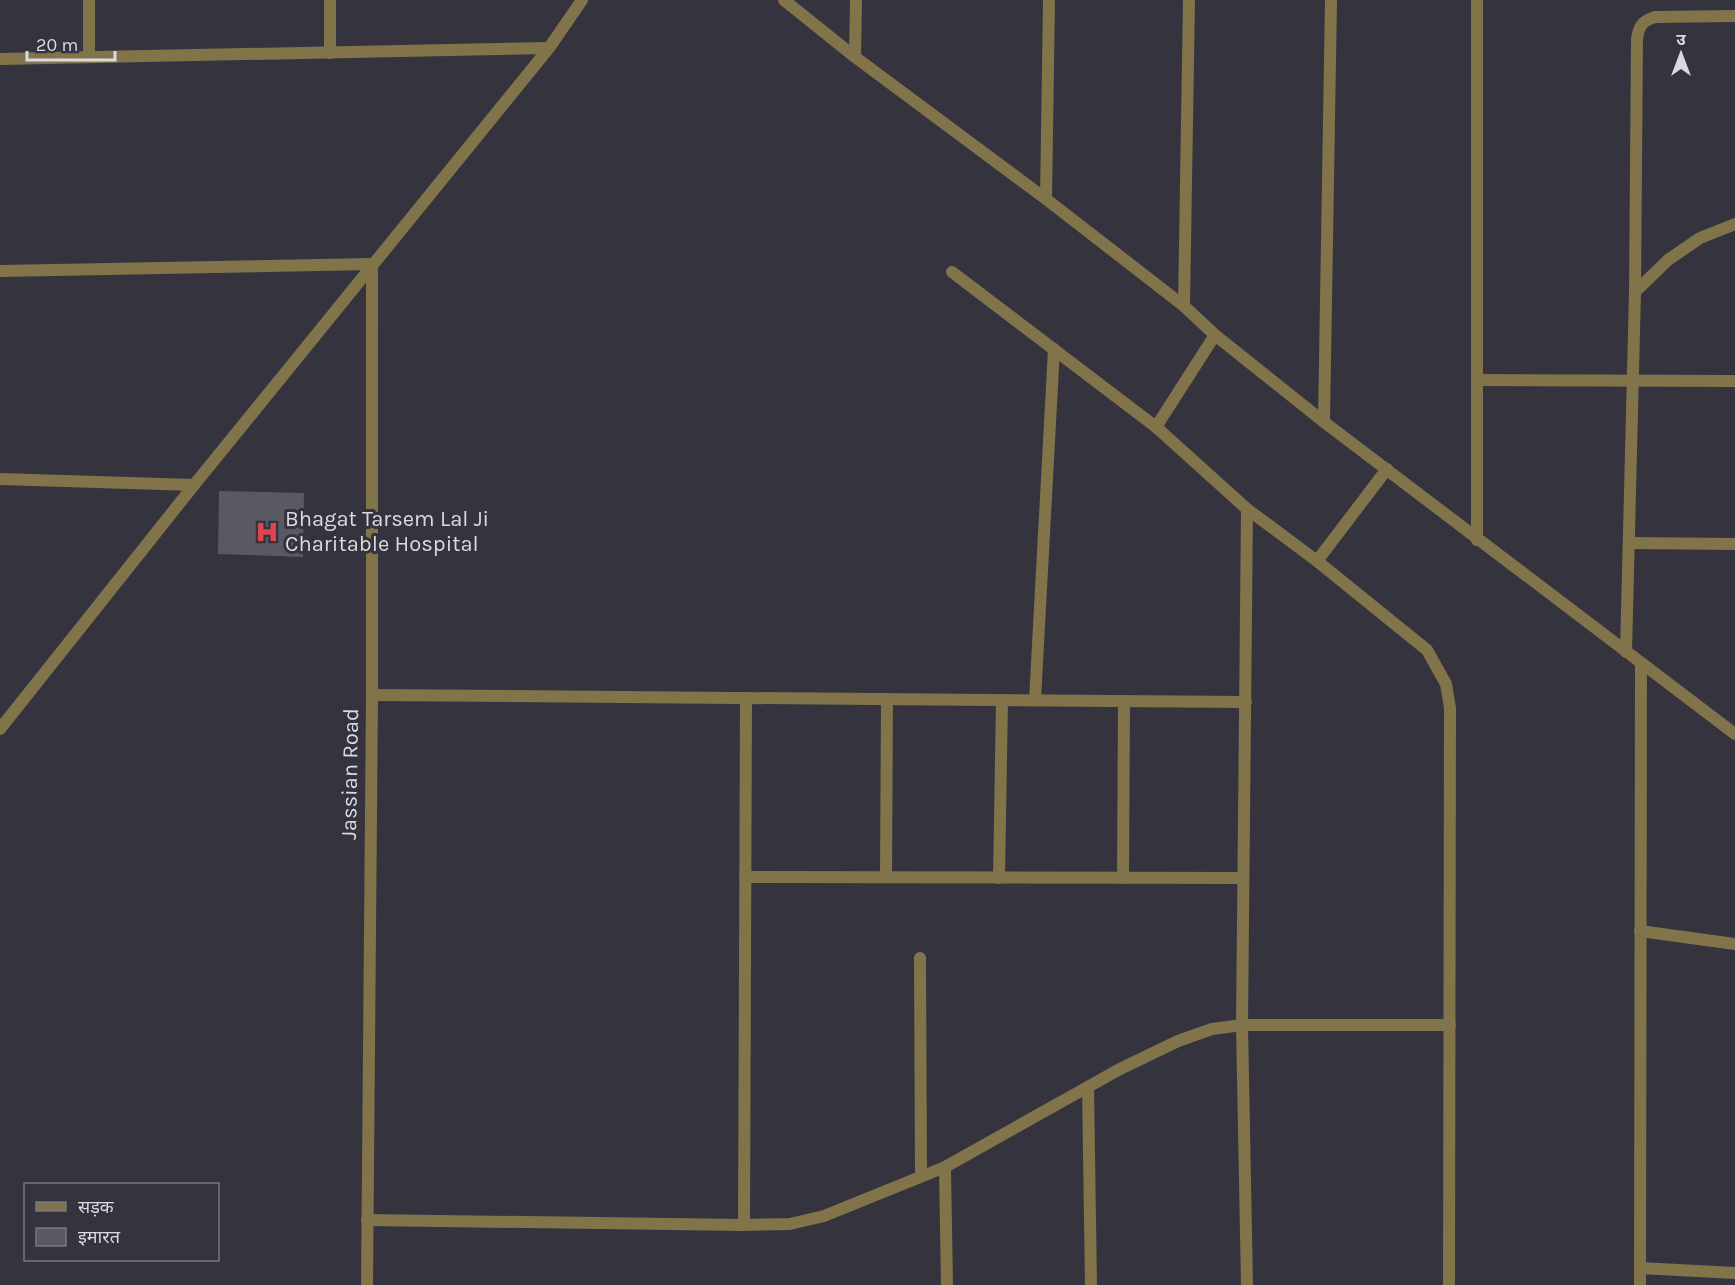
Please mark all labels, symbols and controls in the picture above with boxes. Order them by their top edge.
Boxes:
scale bar [27,24,116,62]
north arrow [1651,24,1711,84]
text: उ [1676,30,1686,49]
text: 20 m [36,34,78,56]
place label: Bhagat Tarsem Lal Ji Charitable Hospital [285,506,489,557]
hospital icon: Bhagat Tarsem Lal Ji Charitable Hospital [254,519,280,545]
street label: Jassian Road [336,708,364,840]
legend [24,1183,219,1261]
text: सड़क [78,1196,115,1218]
text: इमारत [78,1226,121,1248]

